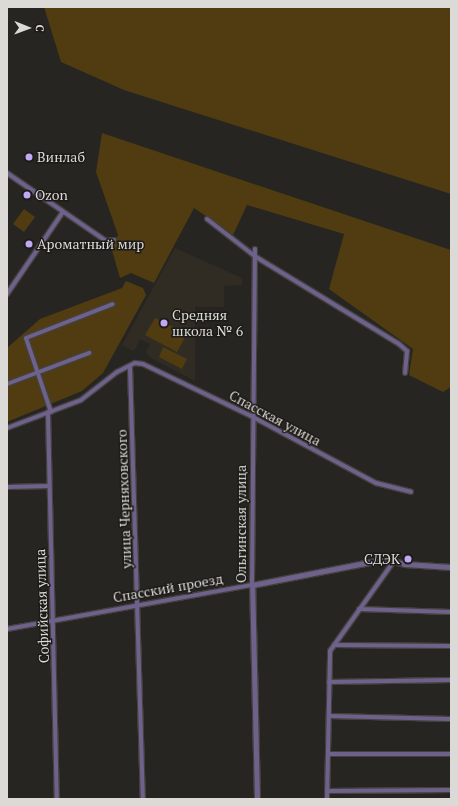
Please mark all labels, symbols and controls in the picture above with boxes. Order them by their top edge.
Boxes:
north arrow [8,8,48,48]
text: С [33,24,47,32]
place label: Винлаб [37,149,85,165]
marker: Винлаб [24,152,34,162]
place label: Ozon [35,187,68,203]
marker: Ozon [22,190,32,200]
place label: Ароматный мир [37,236,144,252]
marker: Ароматный мир [24,239,34,249]
place label: Средняя школа № 6 [172,307,243,340]
marker: Средняя школа № 6 [159,318,169,328]
street label: Спасская улица [226,387,324,449]
street label: улица Черняховского [113,429,135,569]
street label: Ольгинская улица [233,465,249,583]
street label: Софийская улица [32,549,52,663]
place label: СДЭК [364,551,400,567]
marker: СДЭК [403,554,413,564]
street label: Спасский проезд [112,570,224,606]

